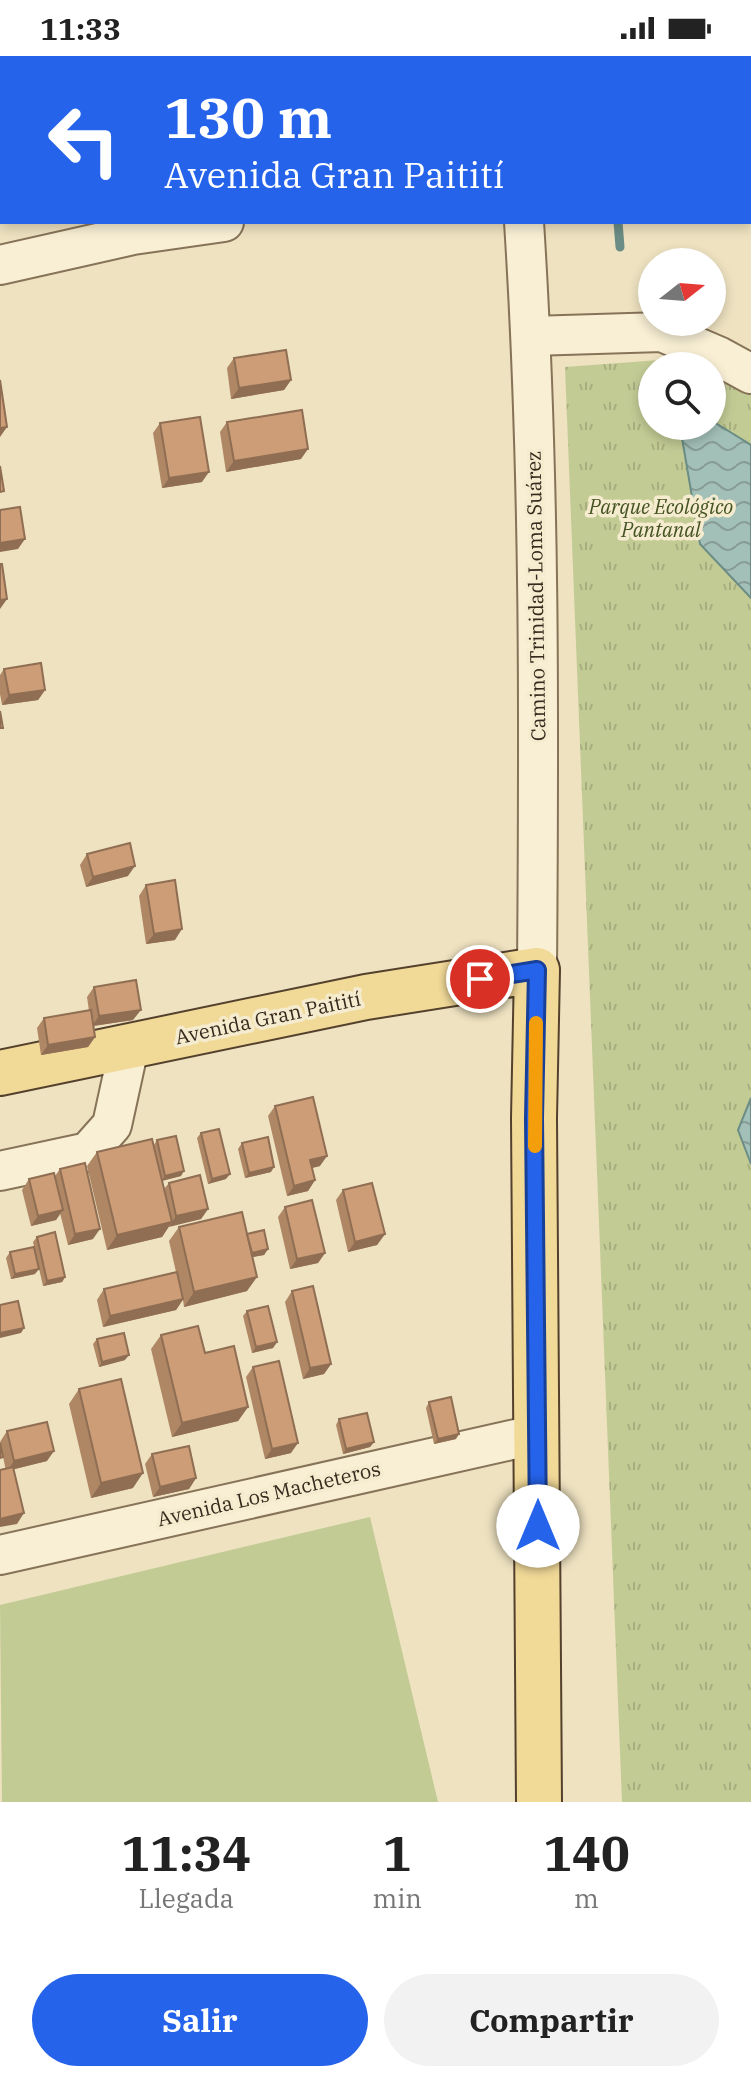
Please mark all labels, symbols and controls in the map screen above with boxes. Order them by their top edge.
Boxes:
text: 11:33 [40,9,121,48]
text: 130 m [164,81,332,153]
icon: left [32,88,136,192]
text: Avenida Gran Paitití [164,151,504,198]
north arrow [638,248,726,336]
map controls [638,248,726,440]
button: search [638,352,726,440]
street label: Camino Trinidad-Loma Suárez [519,451,552,741]
park label: Parque Ecológico Pantanal [588,493,733,543]
pin [446,945,514,1013]
icon: arrive [458,957,502,1001]
street label: Avenida Gran Paitití [173,985,363,1050]
street label: Avenida Los Macheteros [155,1455,383,1532]
position arrow [496,1484,580,1568]
text: 11:34 [121,1822,251,1884]
text: 1 [383,1822,412,1884]
text: 140 [543,1822,630,1884]
text: Llegada [138,1881,234,1915]
text: min [372,1881,422,1915]
text: m [574,1881,599,1915]
button: Salir [32,1974,368,2066]
button: Compartir [384,1974,719,2066]

